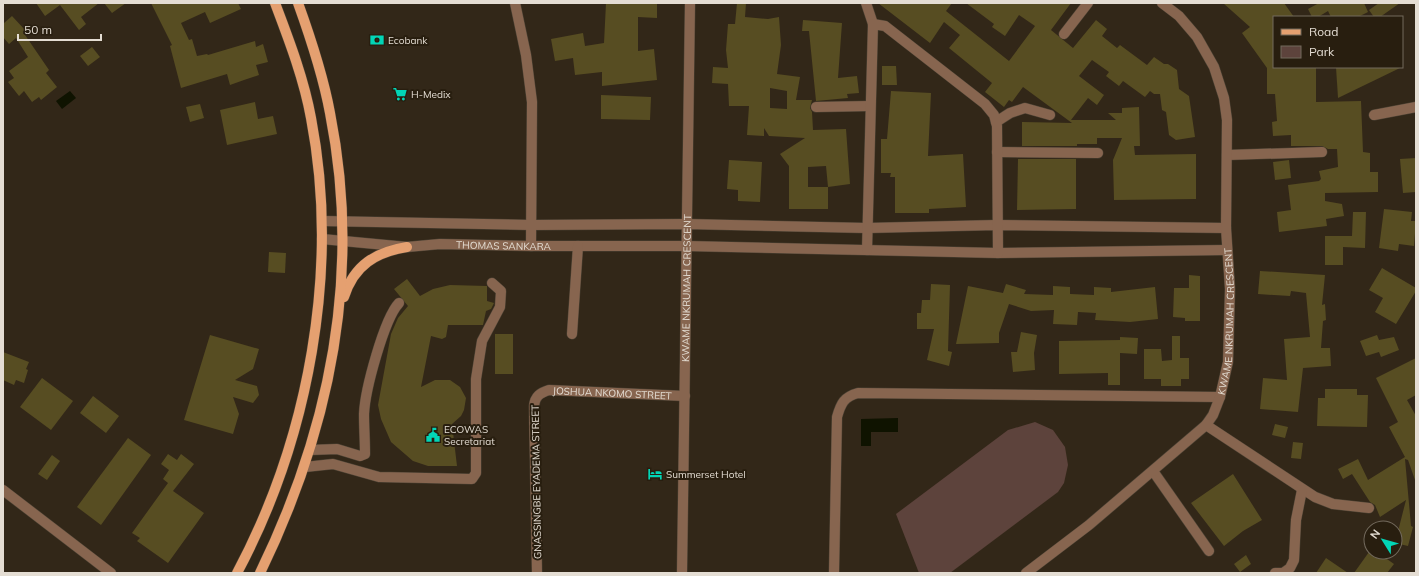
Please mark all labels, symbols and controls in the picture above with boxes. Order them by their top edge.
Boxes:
scale bar [18,16,101,42]
legend [1273,16,1403,68]
text: 50 m [24,22,52,37]
text: Road [1309,24,1338,39]
bank icon: Ecobank [369,32,385,48]
place label: Ecobank [388,34,428,47]
text: Park [1309,44,1335,59]
supermarket icon: H-Medix [392,86,408,102]
place label: H-Medix [411,88,451,101]
street label: KWAME NKRUMAH CRESCENT [679,214,694,362]
street label: THOMAS SANKARA [456,238,552,253]
street label: KWAME NKRUMAH CRESCENT [1215,247,1237,396]
street label: JOSHUA NKOMO STREET [552,384,672,402]
street label: GNASSINGBE EYADEMA STREET [529,405,544,559]
place label: ECOWAS Secretariat [444,423,495,448]
public building icon: ECOWAS Secretariat [425,427,441,443]
hotel icon: Summerset Hotel [647,466,663,482]
place label: Summerset Hotel [666,468,746,481]
north arrow [1363,520,1403,560]
text: N [1367,526,1383,542]

